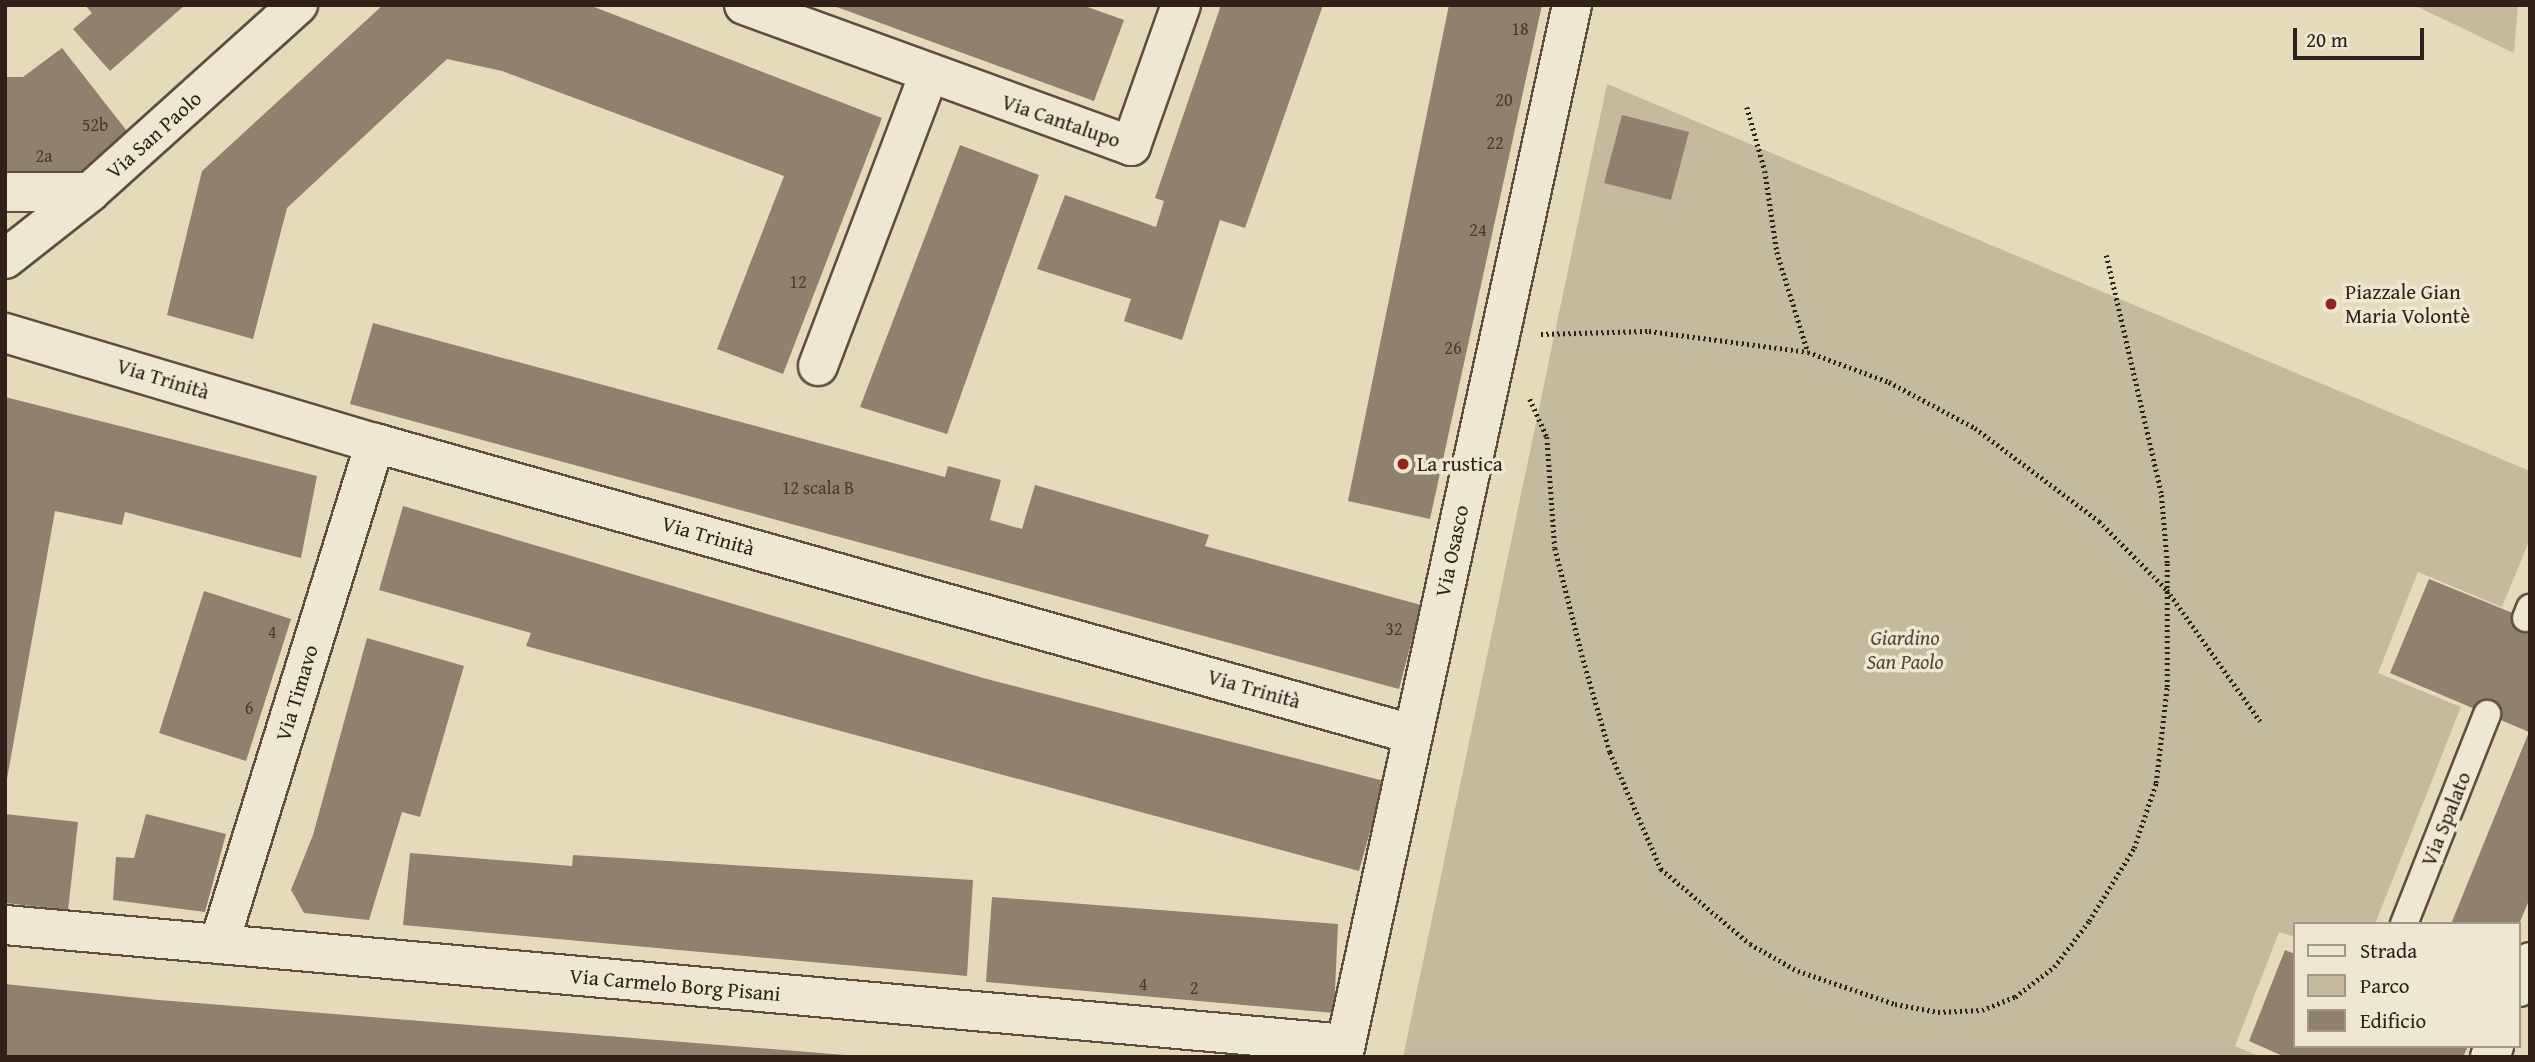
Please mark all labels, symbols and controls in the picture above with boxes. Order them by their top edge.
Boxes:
scale bar [2297,14,2428,58]
house number: 18 [1511,18,1529,40]
text: 20 m [2306,24,2348,55]
street label: Via San Paolo [101,86,207,184]
street label: Via Cantalupo [998,89,1124,153]
house number: 20 [1495,89,1513,111]
house number: 52b [82,114,108,136]
house number: 22 [1486,132,1504,154]
house number: 2a [35,145,53,167]
house number: 24 [1469,219,1487,241]
house number: 12 [789,271,807,293]
place label: Piazzale Gian Maria Volontè [2345,279,2470,329]
marker: Piazzale Gian Maria Volontè [2323,296,2339,312]
house number: 26 [1444,337,1462,359]
street label: Via Trinità [114,353,212,405]
place label: La rustica [1417,451,1503,477]
marker: La rustica [1395,456,1411,472]
house number: 12 scala B [782,477,854,499]
street label: Via Osasco [1430,503,1474,599]
street label: Via Trinità [659,511,757,561]
house number: 32 [1385,618,1403,640]
house number: 4 [268,621,276,643]
park label: Giardino San Paolo [1866,625,1944,675]
street label: Via Timavo [270,642,324,744]
street label: Via Trinità [1205,664,1303,714]
house number: 6 [245,697,253,719]
street label: Via Spalato [2416,768,2476,870]
legend [2294,922,2521,1048]
text: Strada [2360,935,2417,966]
street label: Via Carmelo Borg Pisani [568,963,782,1007]
text: Parco [2360,970,2410,1001]
house number: 4 [1139,973,1147,995]
house number: 2 [1190,977,1198,999]
text: Edificio [2360,1005,2426,1036]

